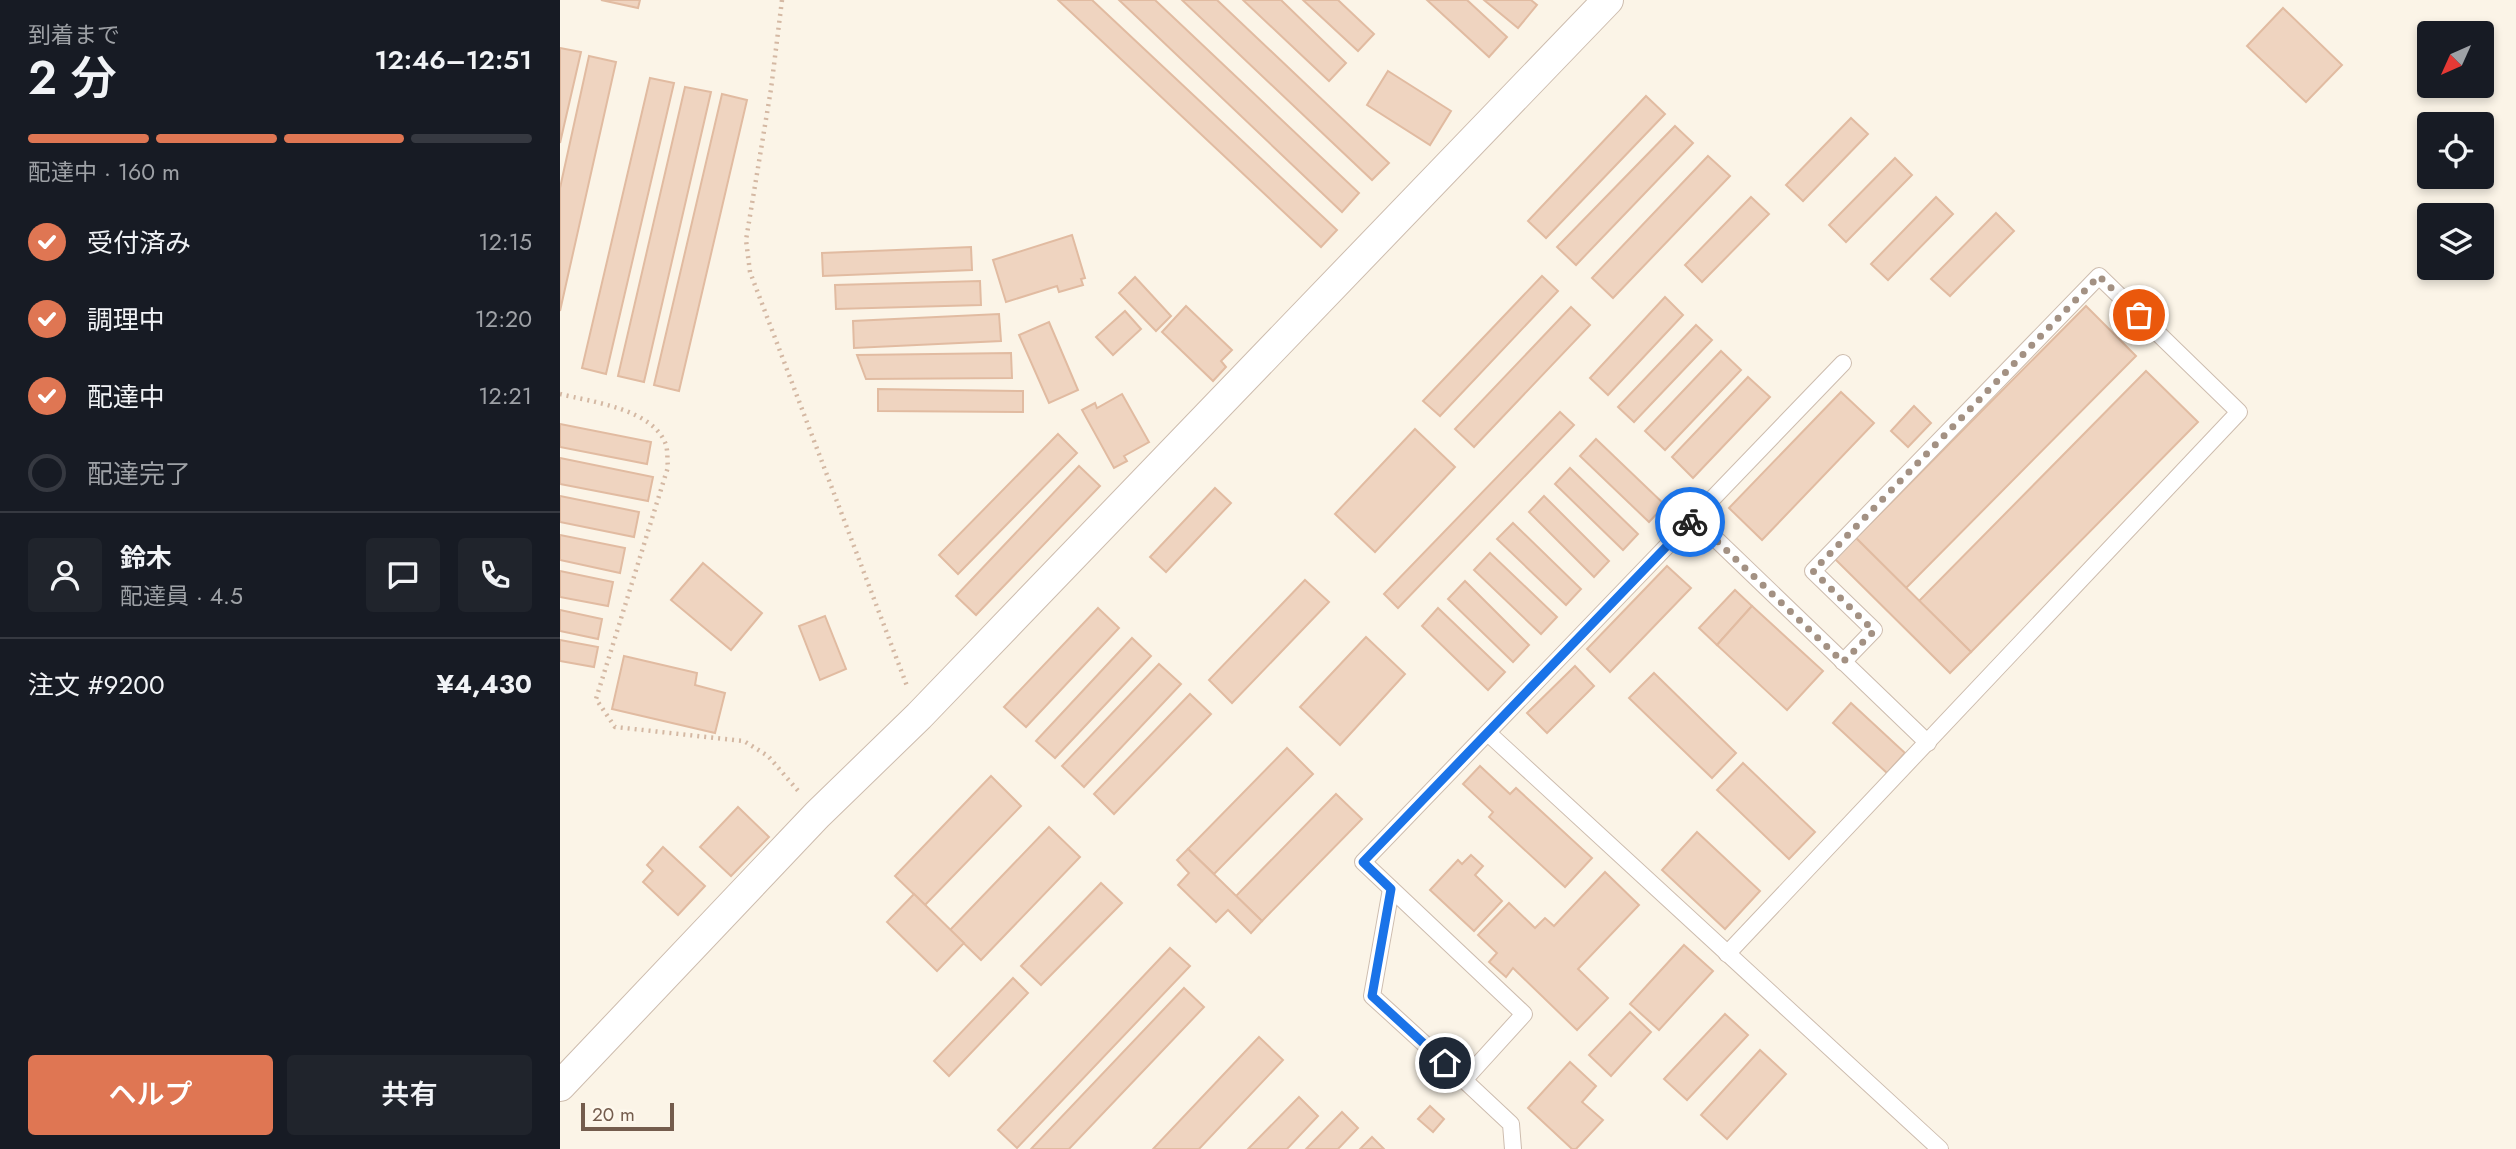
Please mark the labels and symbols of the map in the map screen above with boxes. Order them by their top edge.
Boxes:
north arrow [2417,21,2494,98]
pin [2109,285,2169,345]
courier [1655,487,1725,557]
pin [1415,1033,1475,1093]
scale bar [581,1100,674,1132]

